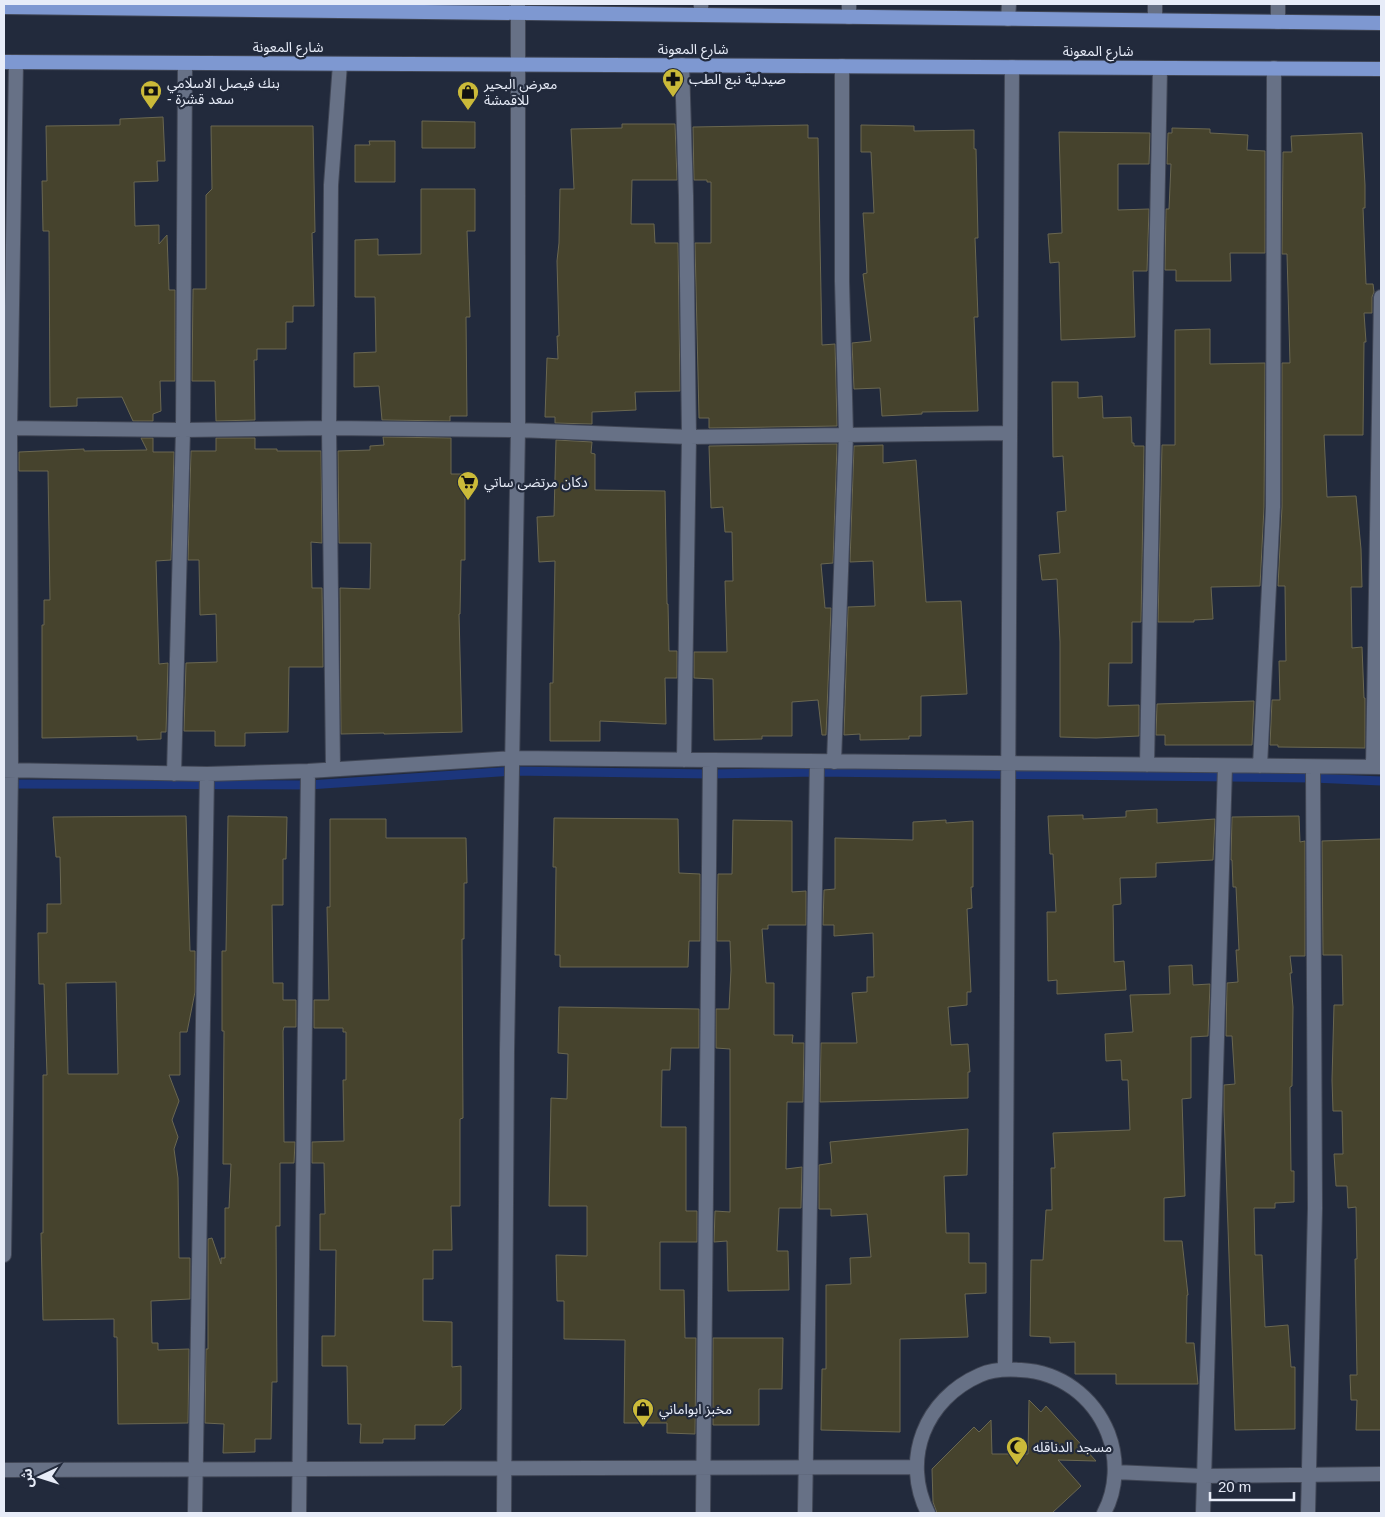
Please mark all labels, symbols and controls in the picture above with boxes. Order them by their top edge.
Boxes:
street label: شارع المعونة [253,39,323,58]
street label: شارع المعونة [658,41,728,60]
street label: شارع المعونة [1063,43,1133,62]
pharmacy icon: صيدلية نبع الطب [661,67,685,98]
place label: صيدلية نبع الطب [689,71,786,90]
place label: بنك فيصل الاسلامي - سعد قشرة [167,75,280,108]
place label: معرض البحير للاقمشة [483,76,557,108]
bank icon: بنك فيصل الاسلامي - سعد قشرة [139,79,163,110]
shop icon: معرض البحير للاقمشة [456,80,480,111]
supermarket icon: دكان مرتضى ساتي [456,470,480,501]
place label: دكان مرتضى ساتي [484,474,588,493]
shop icon: مخبز ابواماني [631,1397,655,1428]
place label: مخبز ابواماني [659,1401,732,1420]
mosque icon: مسجد الدناقله [1005,1435,1029,1466]
place label: مسجد الدناقله [1033,1439,1112,1455]
north arrow [15,1452,65,1502]
text: ش [18,1468,36,1488]
scale bar [1210,1470,1294,1502]
text: 20 m [1218,1478,1251,1495]

